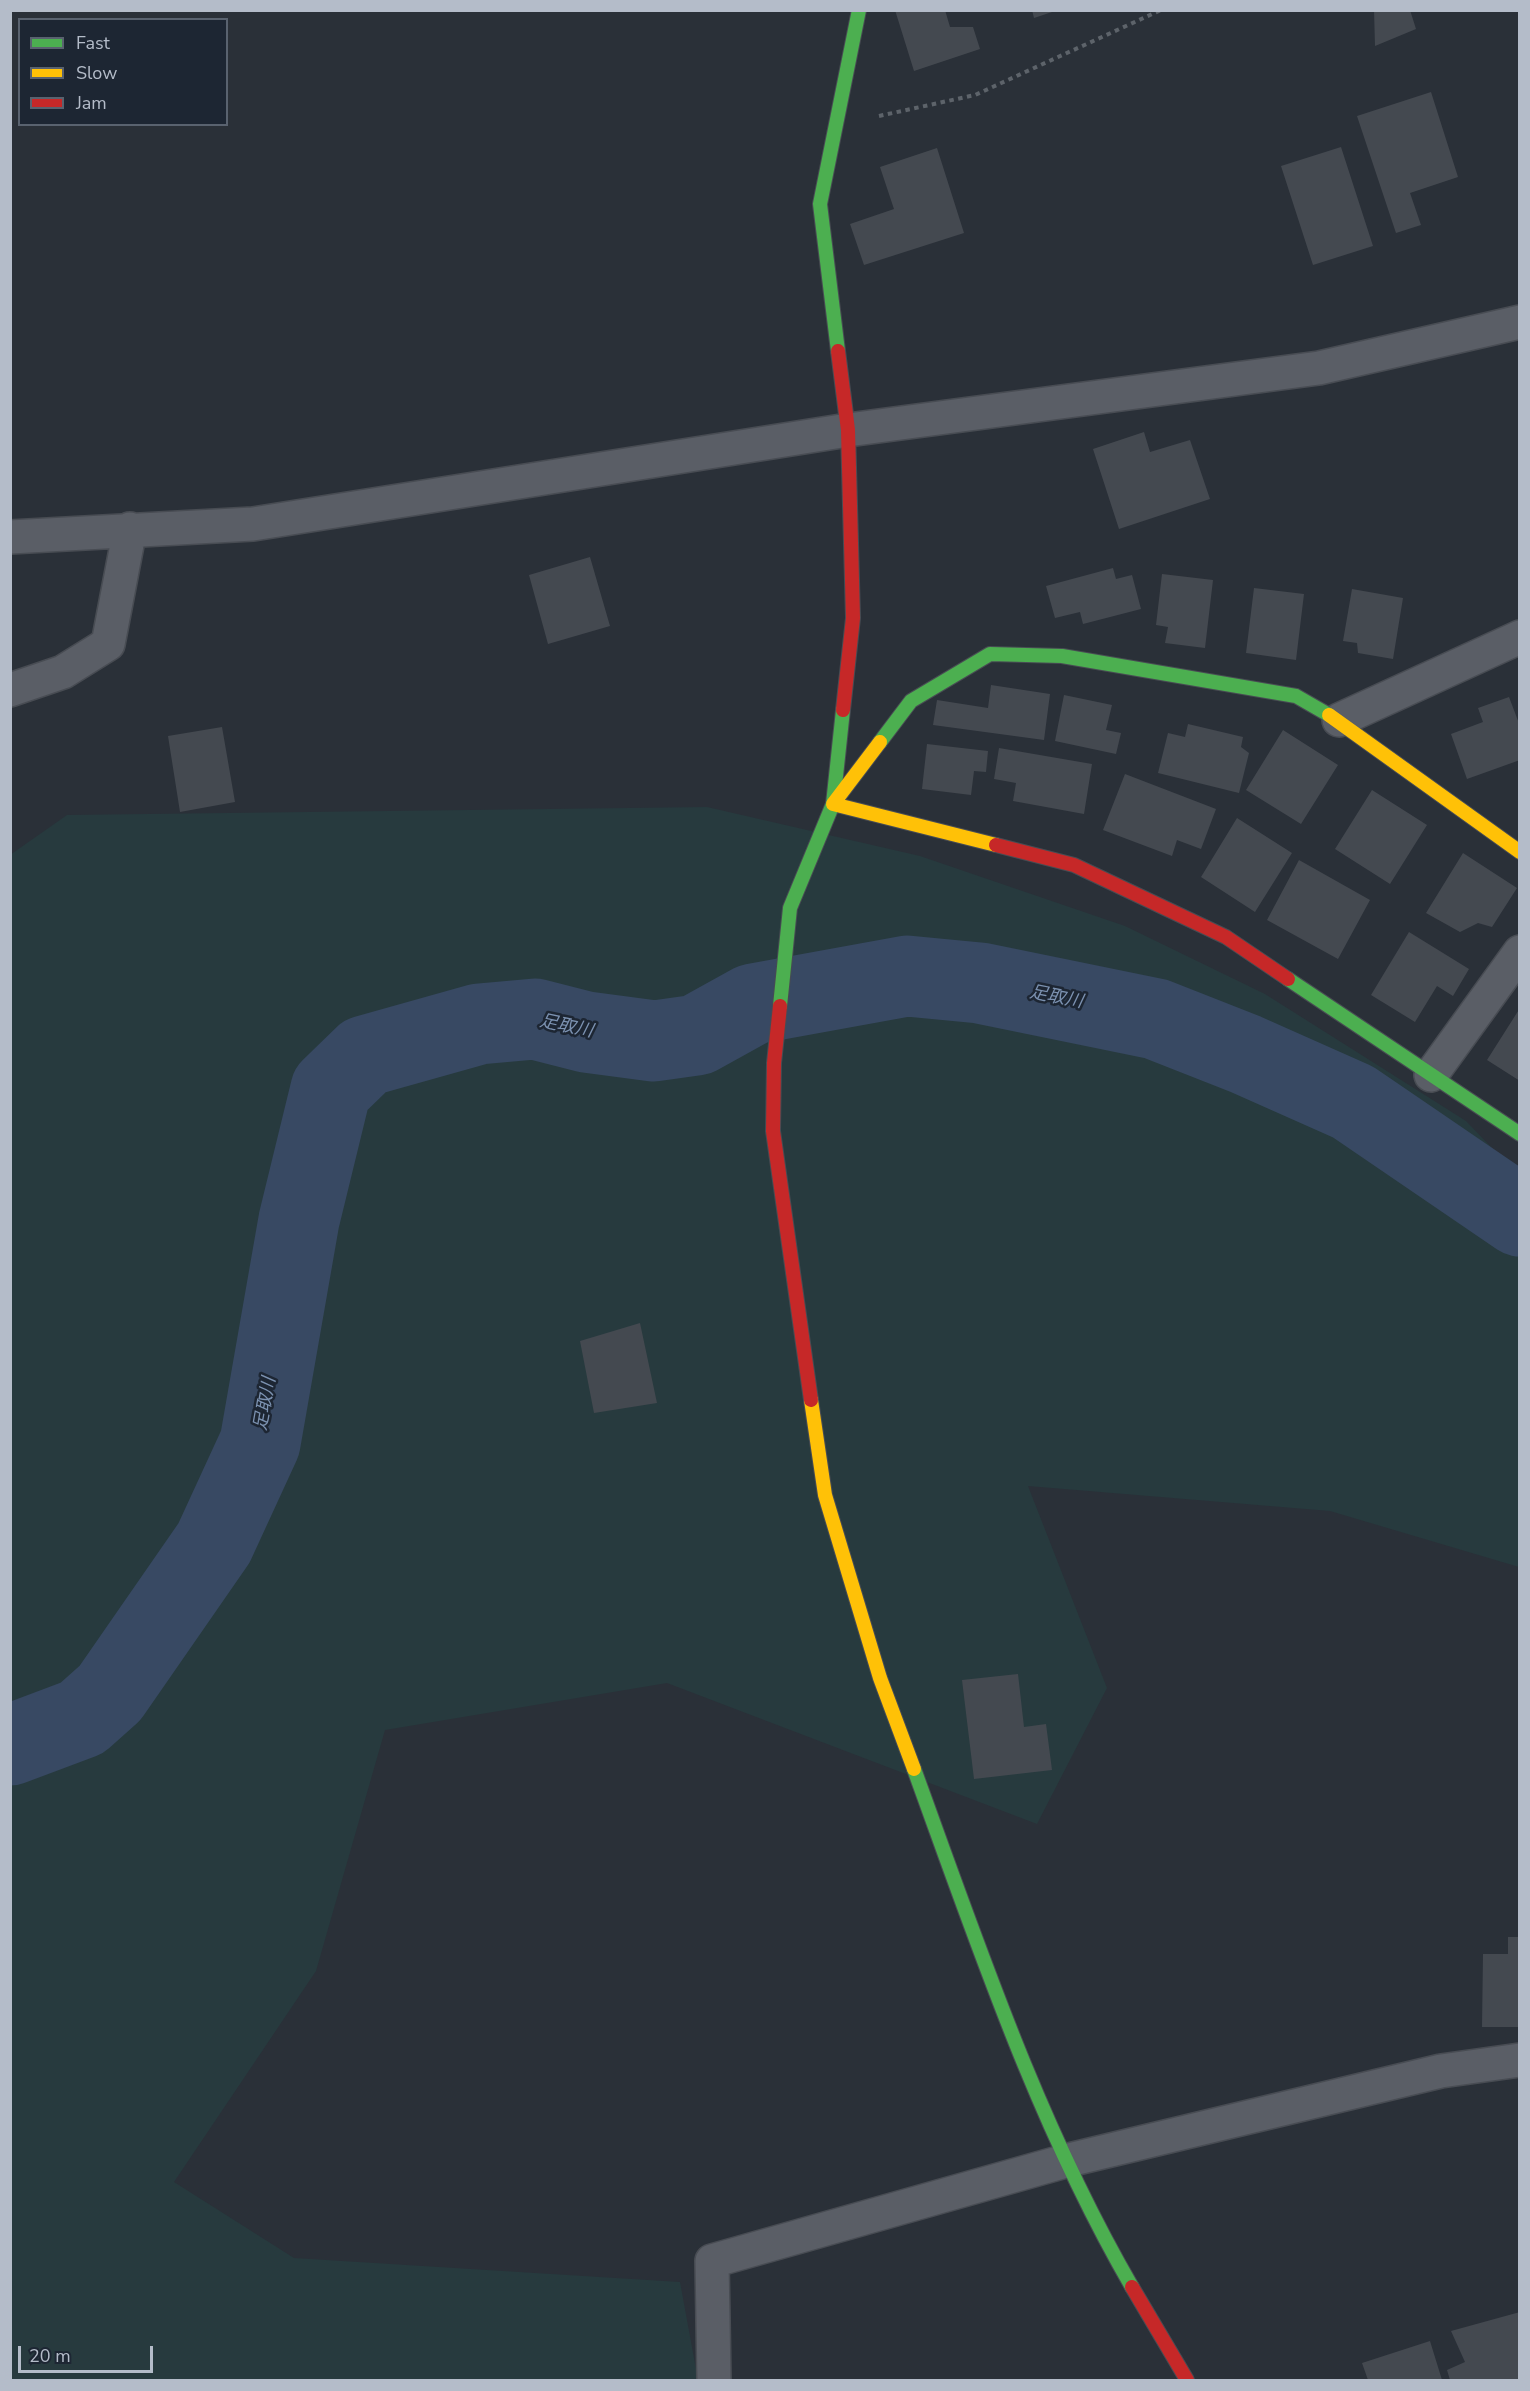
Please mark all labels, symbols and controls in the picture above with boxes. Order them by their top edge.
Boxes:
legend [18,18,228,126]
text: Fast [76,31,110,55]
text: Slow [76,61,117,85]
text: Jam [76,91,107,115]
water label: 足取川 [1027,982,1085,1014]
water label: 足取川 [537,1011,595,1043]
water label: 足取川 [251,1376,281,1432]
scale bar [21,2334,156,2372]
text: 20 m [29,2344,71,2368]

